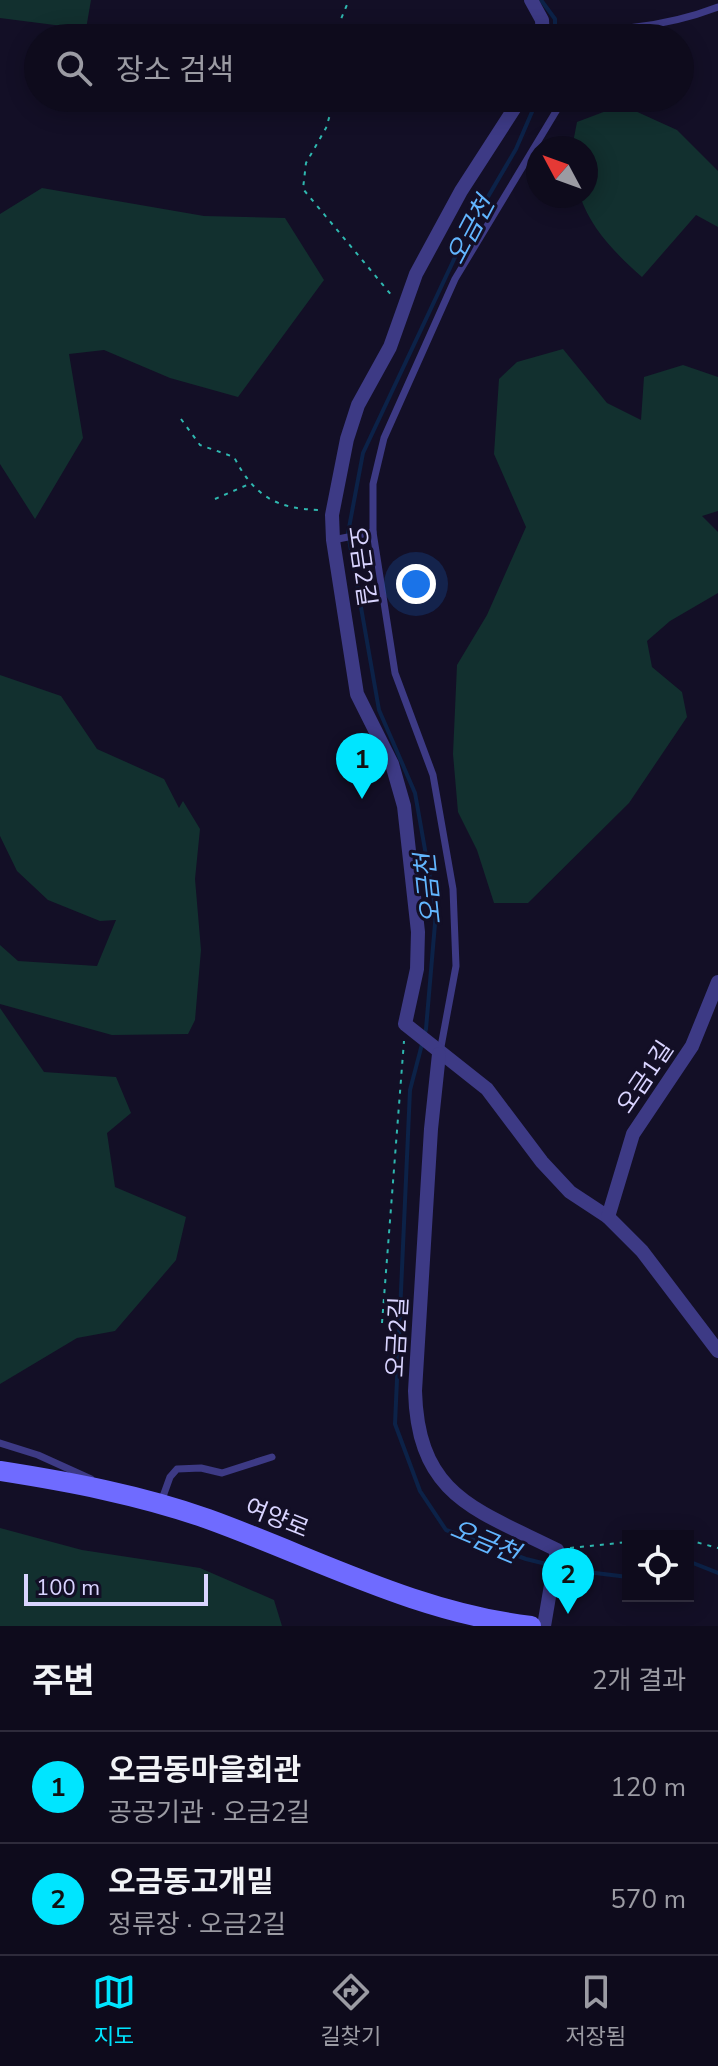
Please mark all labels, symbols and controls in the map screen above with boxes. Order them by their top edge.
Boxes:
search box [24,24,694,112]
icon: search [52,46,96,90]
text: 장소 검색 [116,50,234,91]
north arrow [526,136,598,208]
water label: 오금천 [438,188,504,270]
street label: 오금2길 [341,524,383,608]
your location [396,564,436,604]
pin: 1 [336,733,388,799]
water label: 오금천 [407,848,450,926]
street label: 오금1길 [609,1035,681,1119]
street label: 오금2길 [379,1296,415,1378]
street label: 여양로 [240,1491,314,1545]
water label: 오금천 [445,1511,528,1573]
map controls [622,1530,694,1602]
button: locate [622,1530,694,1602]
pin: 2 [542,1548,594,1614]
scale bar [24,1570,208,1606]
text: 100 m [36,1573,100,1603]
text: 주변 [32,1658,95,1704]
text: 2개 결과 [592,1663,686,1698]
text: 오금동마을회관 [108,1750,301,1791]
text: 1 [50,1770,66,1805]
text: 120 m [610,1770,686,1805]
text: 공공기관 · 오금2길 [108,1795,310,1830]
text: 오금동고개밑 [108,1862,274,1903]
text: 2 [50,1882,66,1917]
text: 570 m [610,1882,686,1917]
text: 정류장 · 오금2길 [108,1907,286,1942]
tab: 지도 [92,1970,136,2052]
tab: 길찾기 [320,1970,381,2052]
tab: 저장됨 [565,1970,626,2052]

